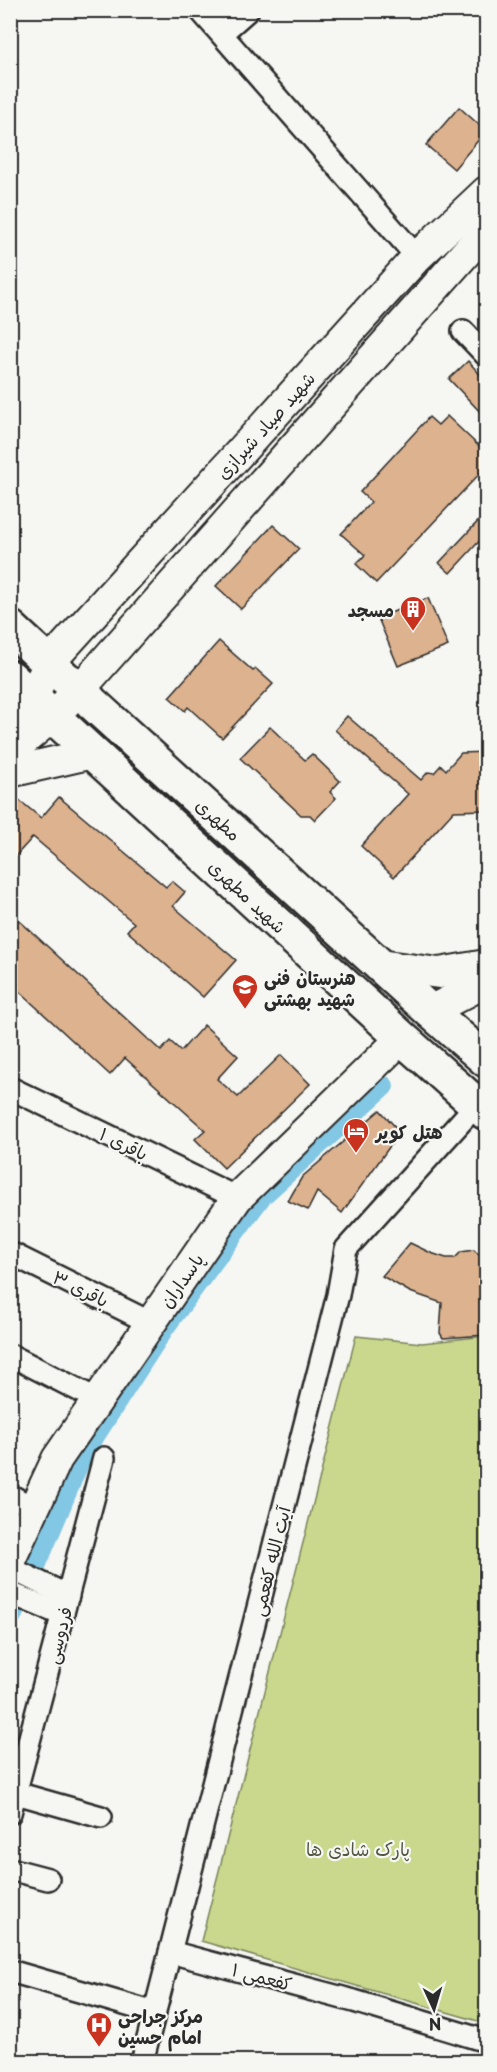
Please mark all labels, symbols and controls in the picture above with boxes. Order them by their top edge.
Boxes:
street label: شهید صیاد شیرازی [209,365,321,485]
building icon: مسجد [398,594,428,632]
place label: مسجد [348,596,394,623]
street label: مطهری [190,791,248,847]
street label: شهید مطهری [203,853,293,939]
place label: هنرستان فنی شهید بهشتی [264,964,356,1012]
school or university icon: هنرستان فنی شهید بهشتی [230,972,260,1010]
hotel icon: هتل کویر [341,1116,371,1154]
place label: هتل کویر [374,1118,443,1145]
street label: باقری ۱ [95,1120,153,1166]
street label: پاسداران [152,1247,210,1313]
street label: باقری ۳ [48,1263,114,1313]
street label: آیت الله کفعمی [243,1502,297,1619]
street label: فردوسی [37,1603,79,1667]
park label: پارک شادی ها [306,1835,410,1862]
street label: کفعمی ۱ [229,1955,295,1997]
north arrow [404,1979,464,2039]
place label: مرکز جراحی امام حسین [118,2002,203,2052]
hospital icon: مرکز جراحی امام حسین [84,2010,114,2048]
text: N [428,2013,442,2037]

